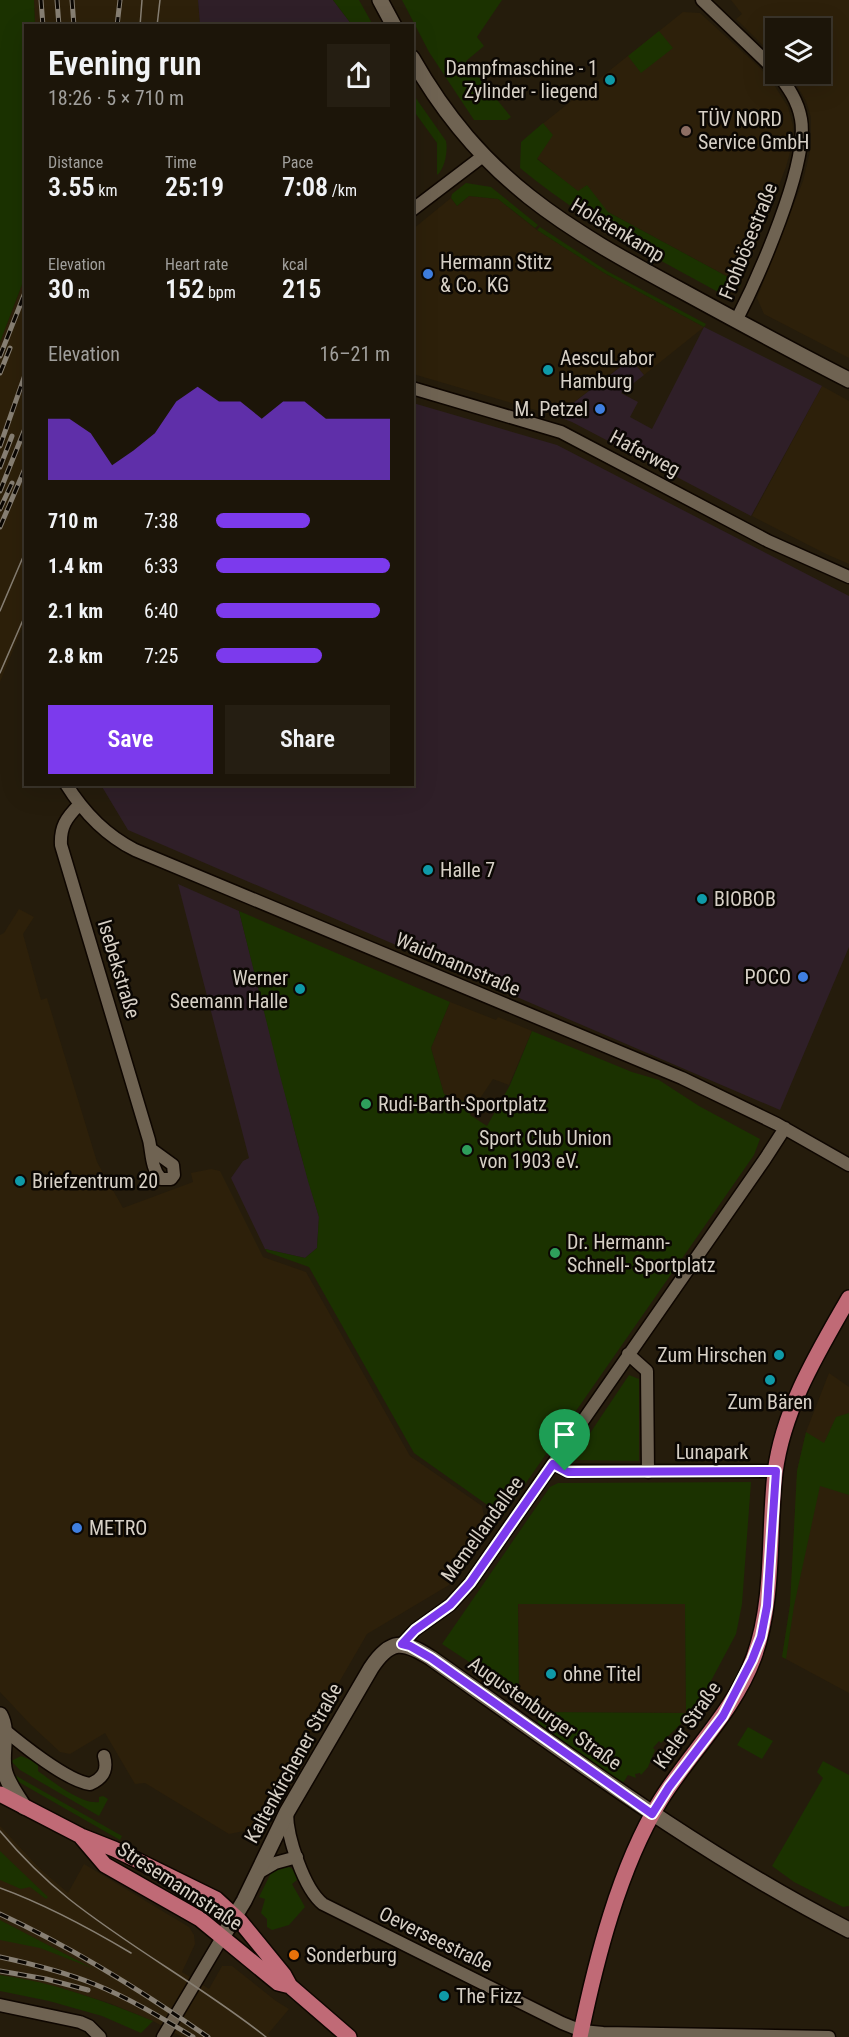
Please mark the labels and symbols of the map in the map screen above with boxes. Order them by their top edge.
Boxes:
place label: Dampfmaschine - 1 Zylinder - liegend [445,56,598,103]
marker: Dampfmaschine - 1 Zylinder - liegend [603,73,617,87]
place label: TÜV NORD Service GmbH [698,107,810,154]
marker: TÜV NORD Service GmbH [679,124,693,138]
street label: Frohbösestraße [714,179,782,303]
street label: Holstenkamp [567,193,669,267]
place label: Hermann Stitz & Co. KG [440,250,552,297]
marker: Hermann Stitz & Co. KG [421,267,435,281]
place label: AescuLabor Hamburg [560,346,654,393]
marker: AescuLabor Hamburg [541,363,555,377]
place label: M. Petzel [514,397,588,421]
marker: M. Petzel [593,402,607,416]
street label: Haferweg [606,425,684,481]
place label: Halle 7 [440,858,495,882]
marker: Halle 7 [421,863,435,877]
place label: BIOBOB [714,887,776,911]
marker: BIOBOB [695,892,709,906]
street label: Isebekstraße [93,917,145,1021]
street label: Waidmannstraße [392,927,524,1001]
place label: POCO [745,965,791,989]
place label: Werner Seemann Halle [170,966,288,1013]
marker: POCO [796,970,810,984]
marker: Werner Seemann Halle [293,982,307,996]
place label: Rudi-Barth-Sportplatz [378,1092,547,1116]
marker: Rudi-Barth-Sportplatz [359,1097,373,1111]
place label: Sport Club Union von 1903 eV. [479,1126,612,1173]
marker: Sport Club Union von 1903 eV. [460,1143,474,1157]
place label: Briefzentrum 20 [32,1169,158,1193]
marker: Briefzentrum 20 [13,1174,27,1188]
place label: Dr. Hermann- Schnell- Sportplatz [567,1230,716,1277]
marker: Dr. Hermann- Schnell- Sportplatz [548,1246,562,1260]
place label: Zum Hirschen [657,1343,767,1367]
marker: Zum Hirschen [772,1348,786,1362]
marker: Zum Bären [763,1373,777,1387]
place label: Zum Bären [727,1390,813,1414]
pin [539,1409,590,1471]
street label: Lunapark [676,1440,748,1464]
street label: Memellandallee [436,1471,528,1587]
place label: METRO [89,1516,147,1540]
marker: METRO [70,1521,84,1535]
street label: Augustenburger Straße [464,1651,626,1775]
place label: ohne Titel [563,1662,641,1686]
marker: ohne Titel [544,1667,558,1681]
street label: Kieler Straße [648,1677,726,1773]
street label: Kaltenkirchener Straße [239,1679,347,1847]
street label: Stresemannstraße [113,1837,247,1935]
street label: Oeverseestraße [375,1901,497,1977]
place label: Sonderburg [306,1943,397,1967]
marker: Sonderburg [287,1948,301,1962]
place label: The Fizz [456,1984,522,2008]
marker: The Fizz [437,1989,451,2003]

